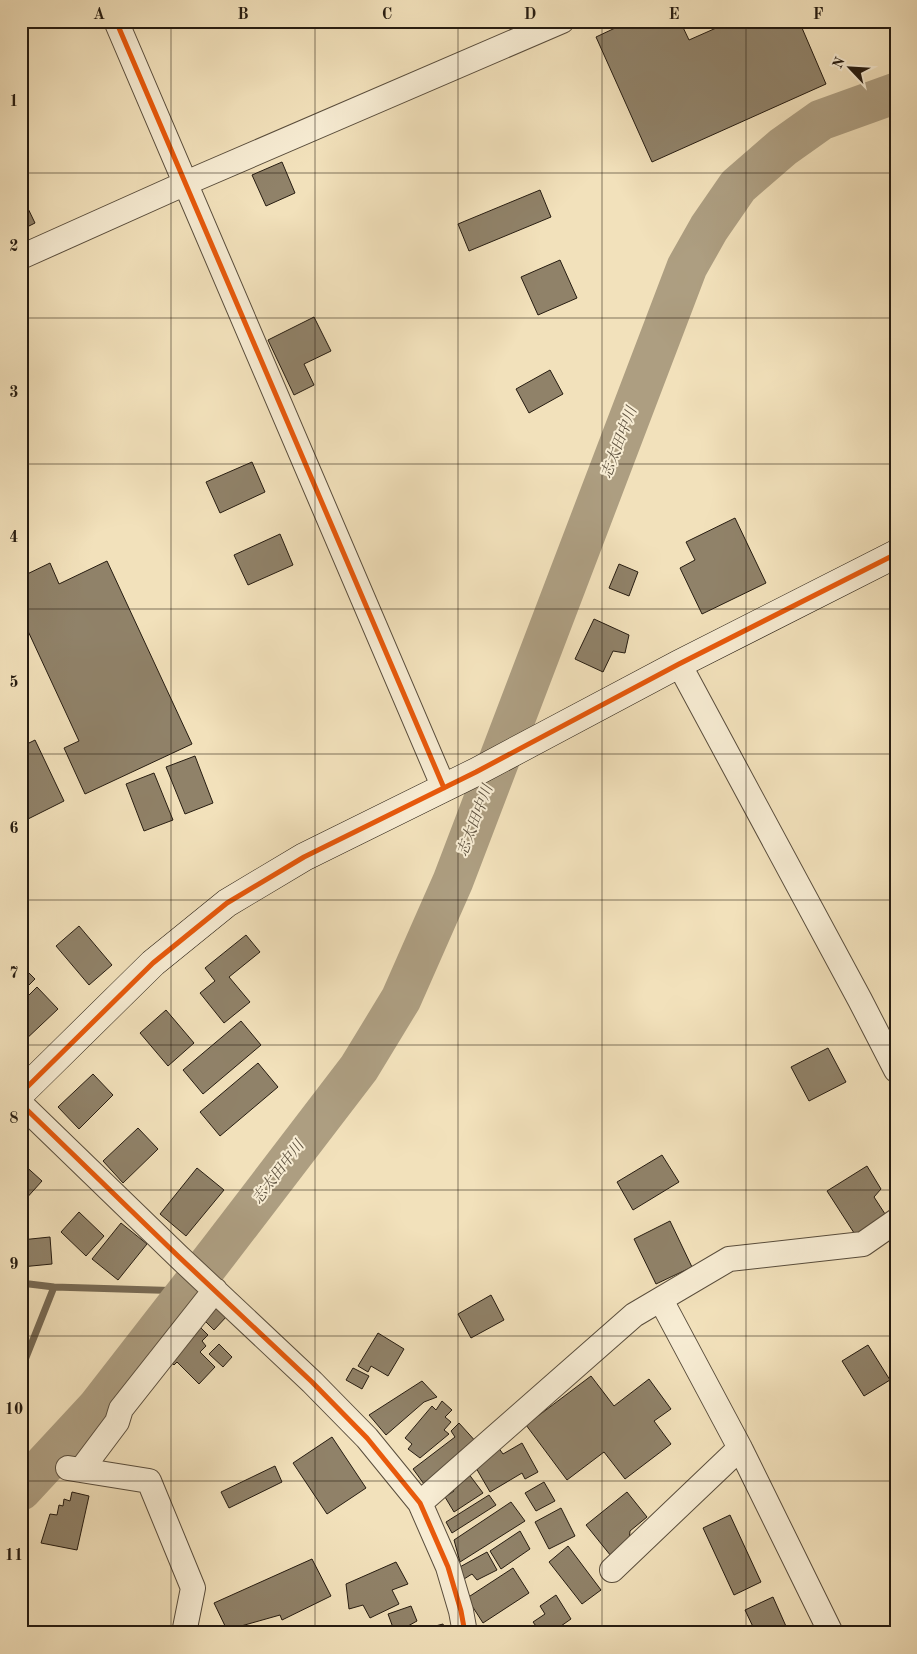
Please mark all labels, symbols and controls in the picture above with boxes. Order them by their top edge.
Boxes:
text: A [93,7,105,23]
text: B [237,7,249,23]
text: C [382,7,392,23]
text: D [524,7,536,23]
text: E [668,7,680,23]
text: F [813,7,824,23]
north arrow [824,42,874,92]
text: N [831,55,848,71]
text: 1 [9,94,19,110]
text: 2 [9,239,19,255]
text: 3 [9,385,19,401]
water label: 志太田中川 [598,403,641,481]
text: 4 [9,530,19,546]
text: 5 [9,675,19,691]
water label: 志太田中川 [454,781,497,859]
text: 6 [9,821,19,837]
text: 7 [9,966,19,982]
text: 8 [9,1111,19,1127]
water label: 志太田中川 [249,1136,309,1207]
text: 9 [9,1257,19,1273]
text: 10 [5,1402,23,1418]
text: 11 [5,1548,23,1564]

